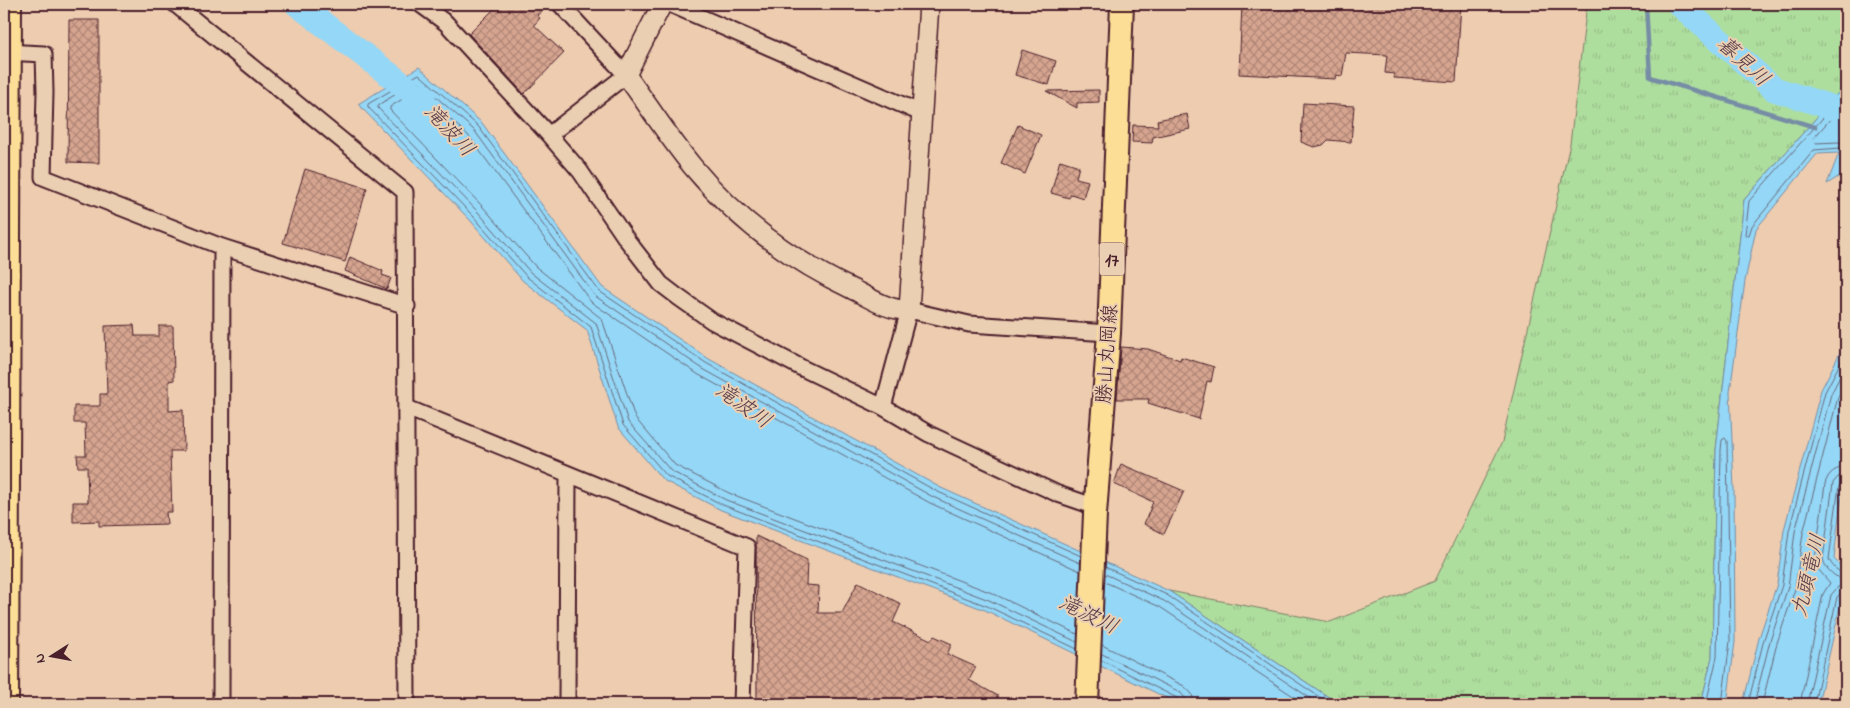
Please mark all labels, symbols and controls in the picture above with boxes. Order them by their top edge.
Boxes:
water label: 暮見川 [1709,30,1776,95]
water label: 滝波川 [416,98,481,165]
road number: 17 [1100,242,1124,276]
street label: 勝山丸岡線 [1091,303,1126,405]
water label: 滝波川 [708,376,777,437]
water label: 九頭竜川 [1785,531,1835,620]
water label: 滝波川 [1053,589,1123,643]
north arrow [28,630,78,680]
text: N [30,652,52,665]

